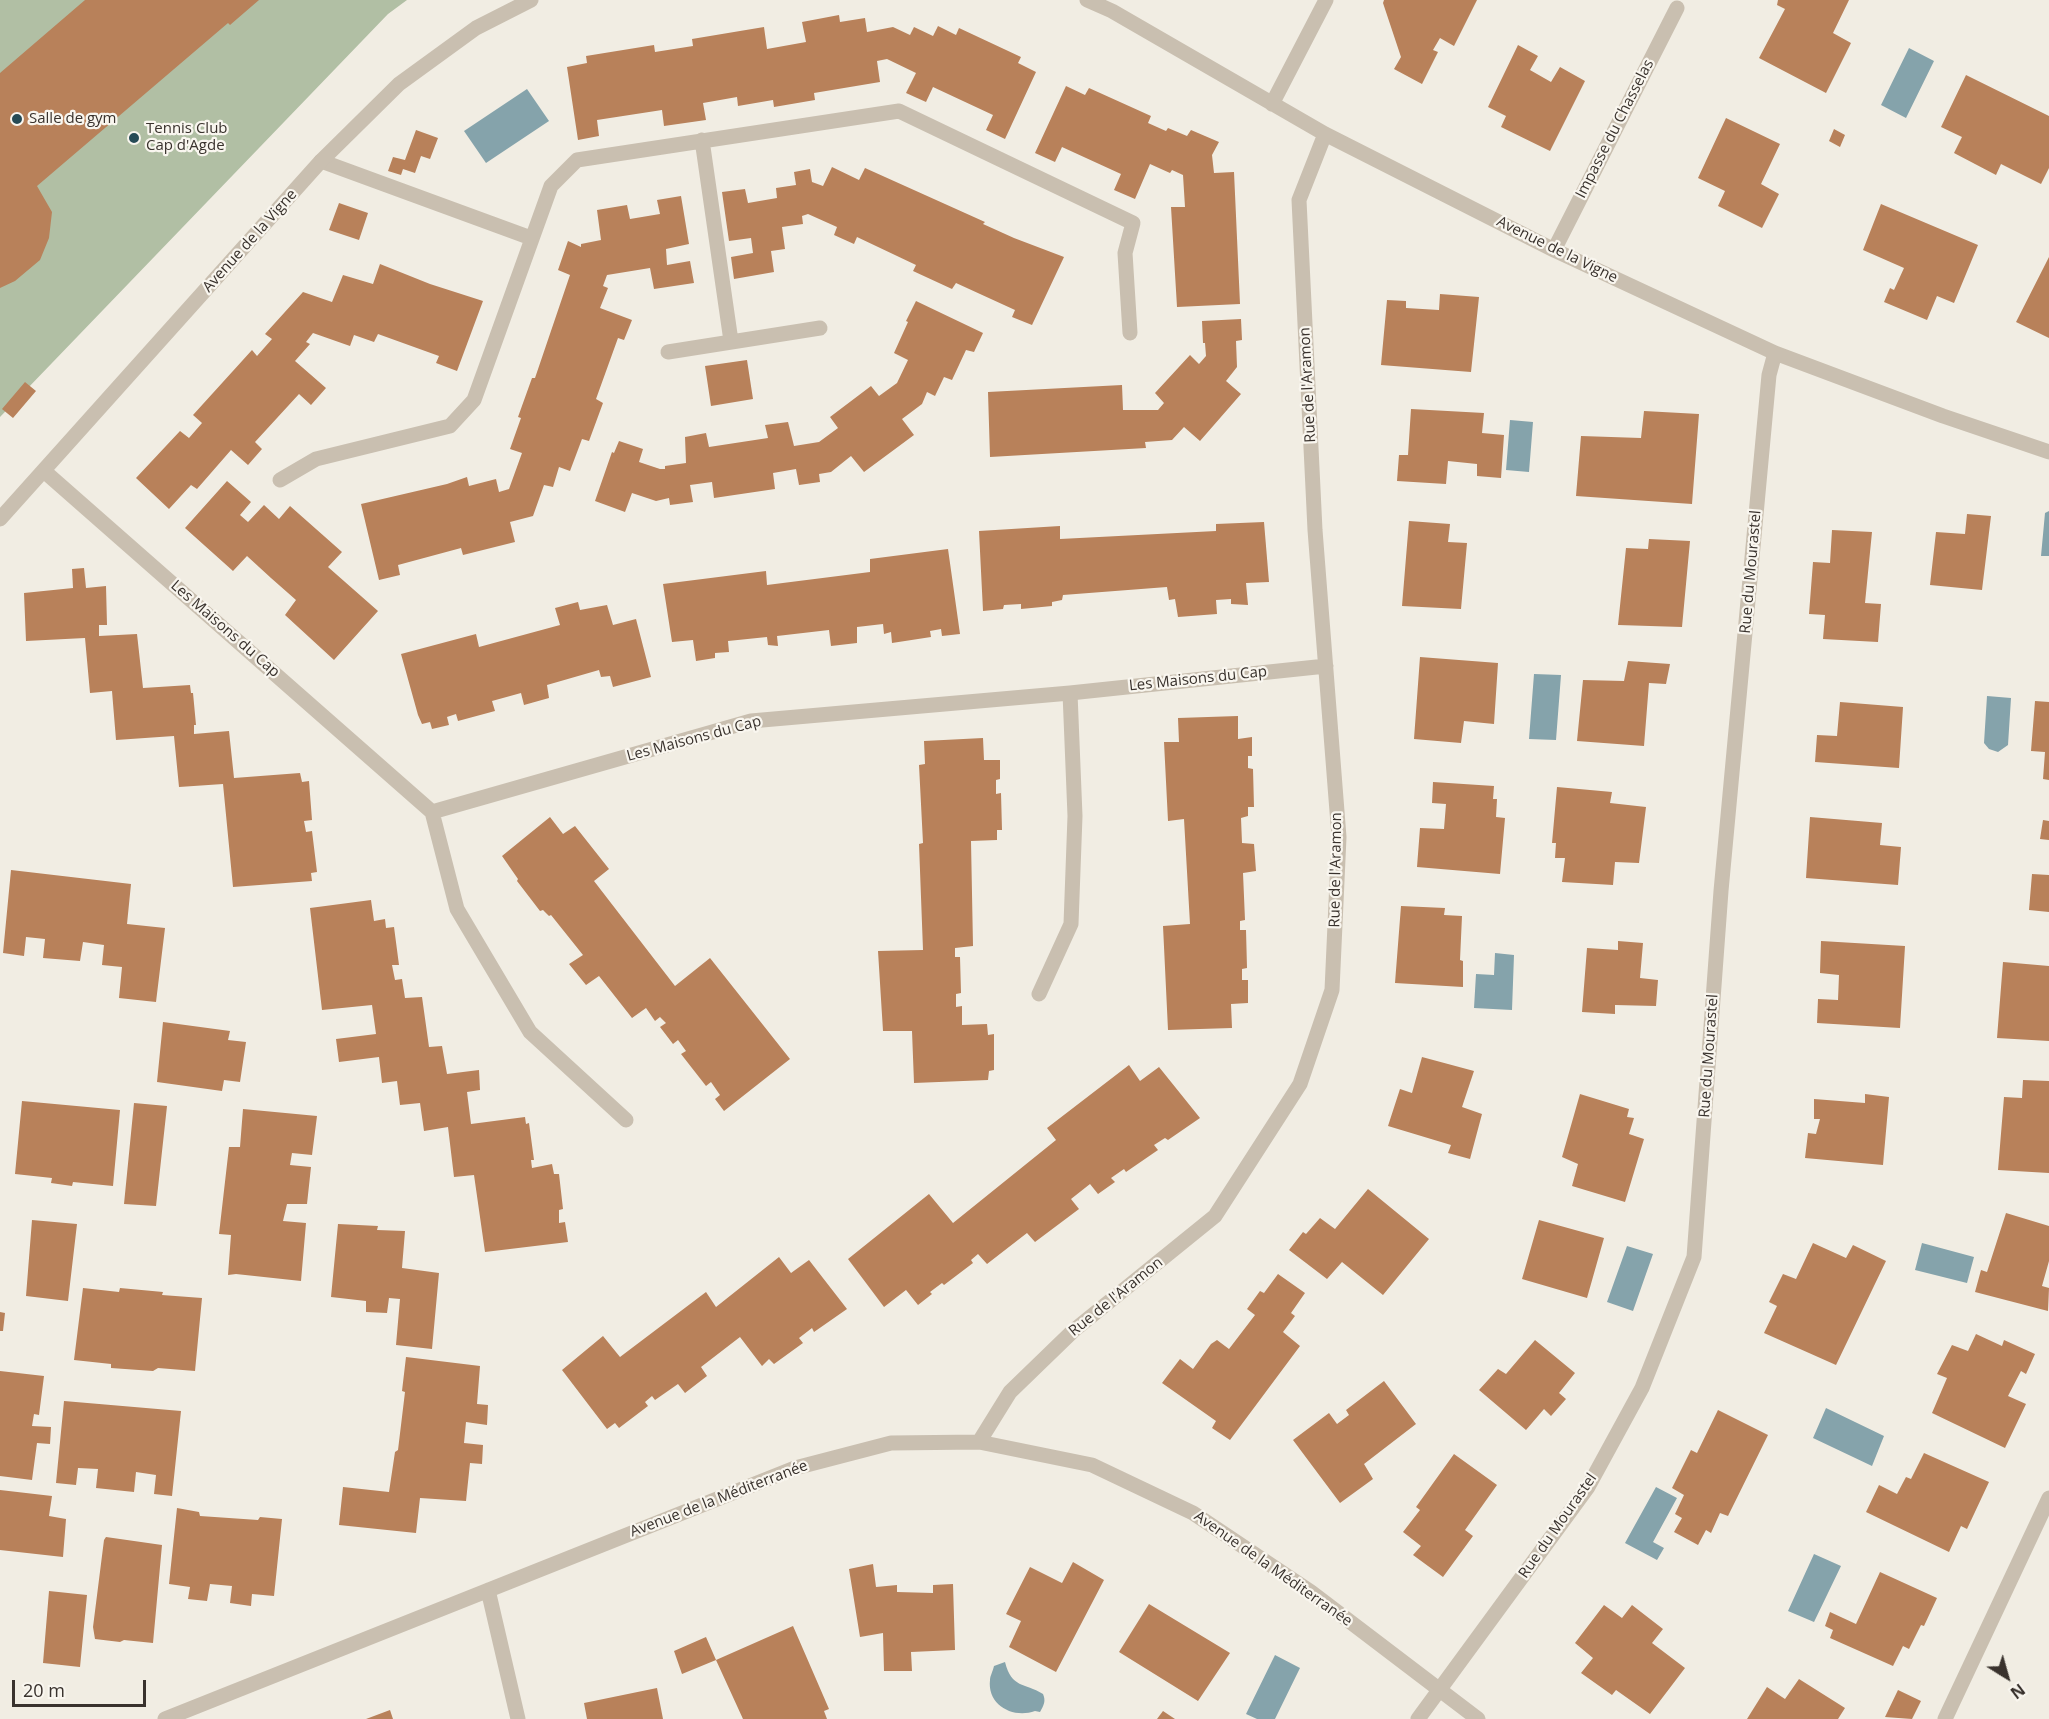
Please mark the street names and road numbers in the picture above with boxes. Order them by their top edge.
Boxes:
street label: Impasse du Chasselas [1572,57,1658,201]
street label: Avenue de la Vigne [199,186,301,296]
street label: Avenue de la Vigne [1494,213,1620,287]
street label: Rue de l'Aramon [1296,327,1320,443]
street label: Rue du Mourastel [1737,509,1765,635]
street label: Les Maisons du Cap [167,577,283,681]
street label: Les Maisons du Cap [1128,663,1268,695]
street label: Les Maisons du Cap [625,712,763,766]
street label: Rue de l'Aramon [1326,812,1346,928]
street label: Rue du Mourastel [1696,994,1722,1118]
street label: Rue de l'Aramon [1065,1254,1167,1340]
street label: Avenue de la Méditerranée [628,1457,810,1541]
street label: Rue du Mourastel [1515,1470,1601,1582]
street label: Avenue de la Méditerranée [1190,1507,1356,1631]

